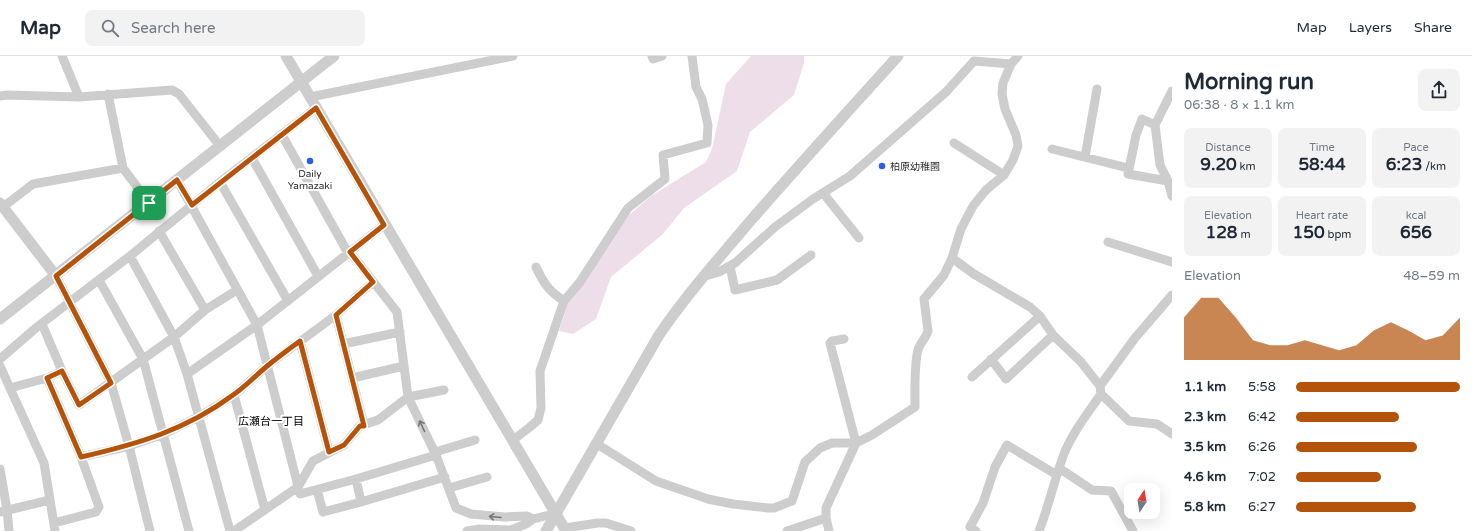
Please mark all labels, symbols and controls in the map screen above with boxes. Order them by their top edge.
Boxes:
search box [85,10,365,46]
text: Map [20,17,61,39]
icon: search [99,17,121,39]
text: Search here [131,19,215,37]
text: Map [1297,19,1327,36]
text: Layers [1349,19,1392,36]
text: Share [1414,19,1452,36]
text: Morning run [1184,69,1314,95]
button: share [1418,69,1460,111]
text: 06:38 · 8 × 1.1 km [1184,97,1295,113]
text: Distance [1205,141,1251,154]
text: Time [1309,141,1335,154]
text: Pace [1403,141,1429,154]
text: 9.20 [1200,154,1237,175]
text: 58:44 [1298,154,1346,175]
text: 6:23 [1386,154,1422,175]
marker: Daily Yamazaki [305,156,315,166]
text: km [1237,160,1256,173]
text: /km [1422,160,1446,173]
marker: 柏原幼稚園 [877,161,887,171]
place label: 柏原幼稚園 [890,161,940,173]
place label: Daily Yamazaki [288,168,332,192]
pin [132,186,166,220]
icon: arrive [138,192,160,214]
text: Elevation [1204,209,1252,222]
text: Heart rate [1296,209,1348,222]
text: kcal [1406,209,1426,222]
text: 128 [1206,222,1238,243]
text: 150 [1293,222,1325,243]
text: 656 [1400,222,1432,243]
text: m [1238,228,1251,241]
text: bpm [1325,228,1351,241]
text: Elevation [1184,268,1241,284]
text: 48–59 m [1403,268,1460,284]
text: 1.1 km [1184,379,1226,395]
text: 5:58 [1248,379,1276,395]
text: 2.3 km [1184,409,1226,425]
text: 6:42 [1248,409,1276,425]
district label: 広瀬台一丁目 [238,415,304,428]
one-way arrow [418,420,425,432]
text: 3.5 km [1184,439,1226,455]
text: 6:26 [1248,439,1276,455]
text: 4.6 km [1184,469,1226,485]
text: 7:02 [1248,469,1276,485]
north arrow [1124,483,1160,519]
map controls [1124,483,1160,519]
text: 5.8 km [1184,499,1226,515]
text: 6:27 [1248,499,1276,515]
one-way arrow [489,513,502,520]

